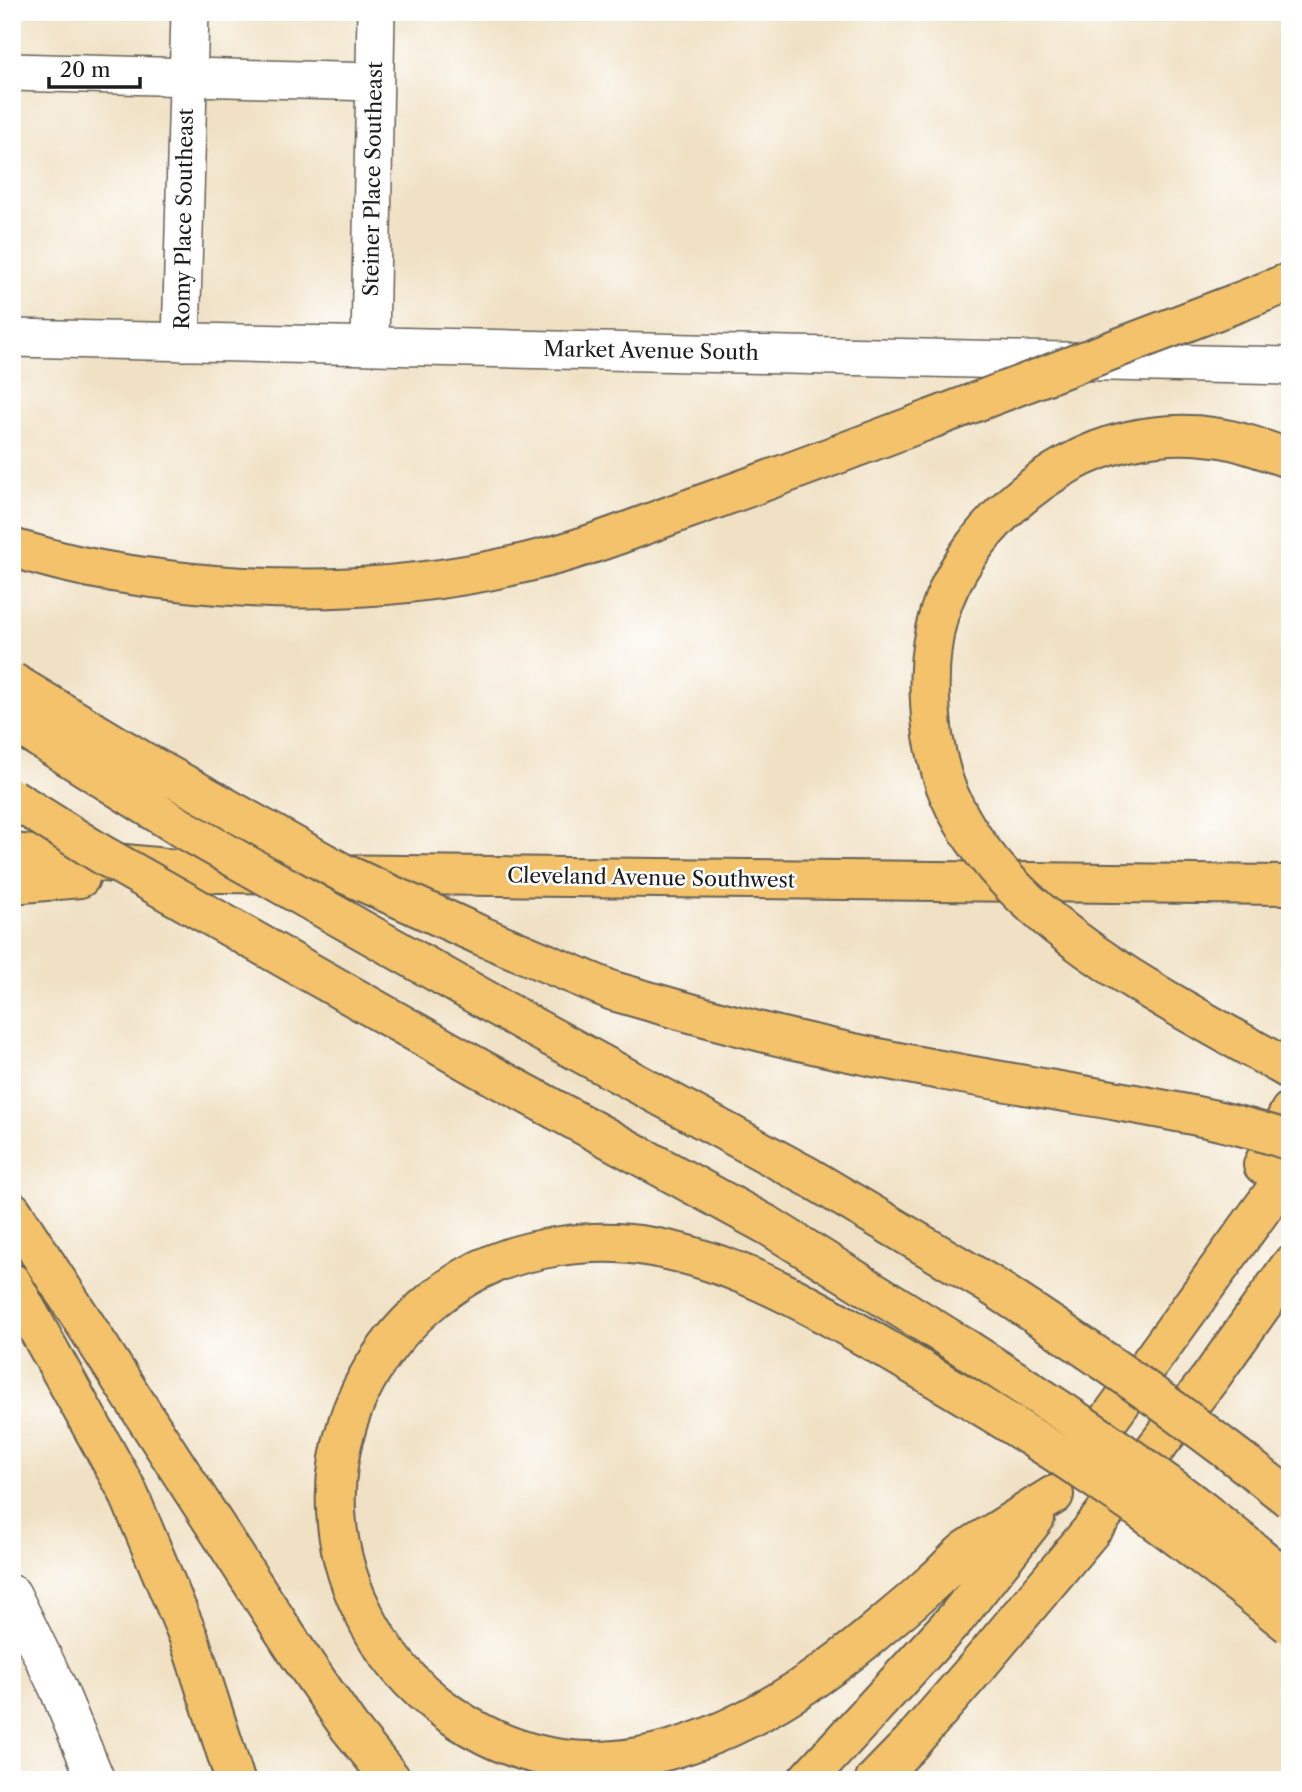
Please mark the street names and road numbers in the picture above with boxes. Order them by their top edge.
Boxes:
street label: Steiner Place Southeast [358,61,387,297]
street label: Romy Place Southeast [169,107,198,330]
street label: Market Avenue South [543,336,759,365]
street label: Cleveland Avenue Southwest [507,862,796,893]

